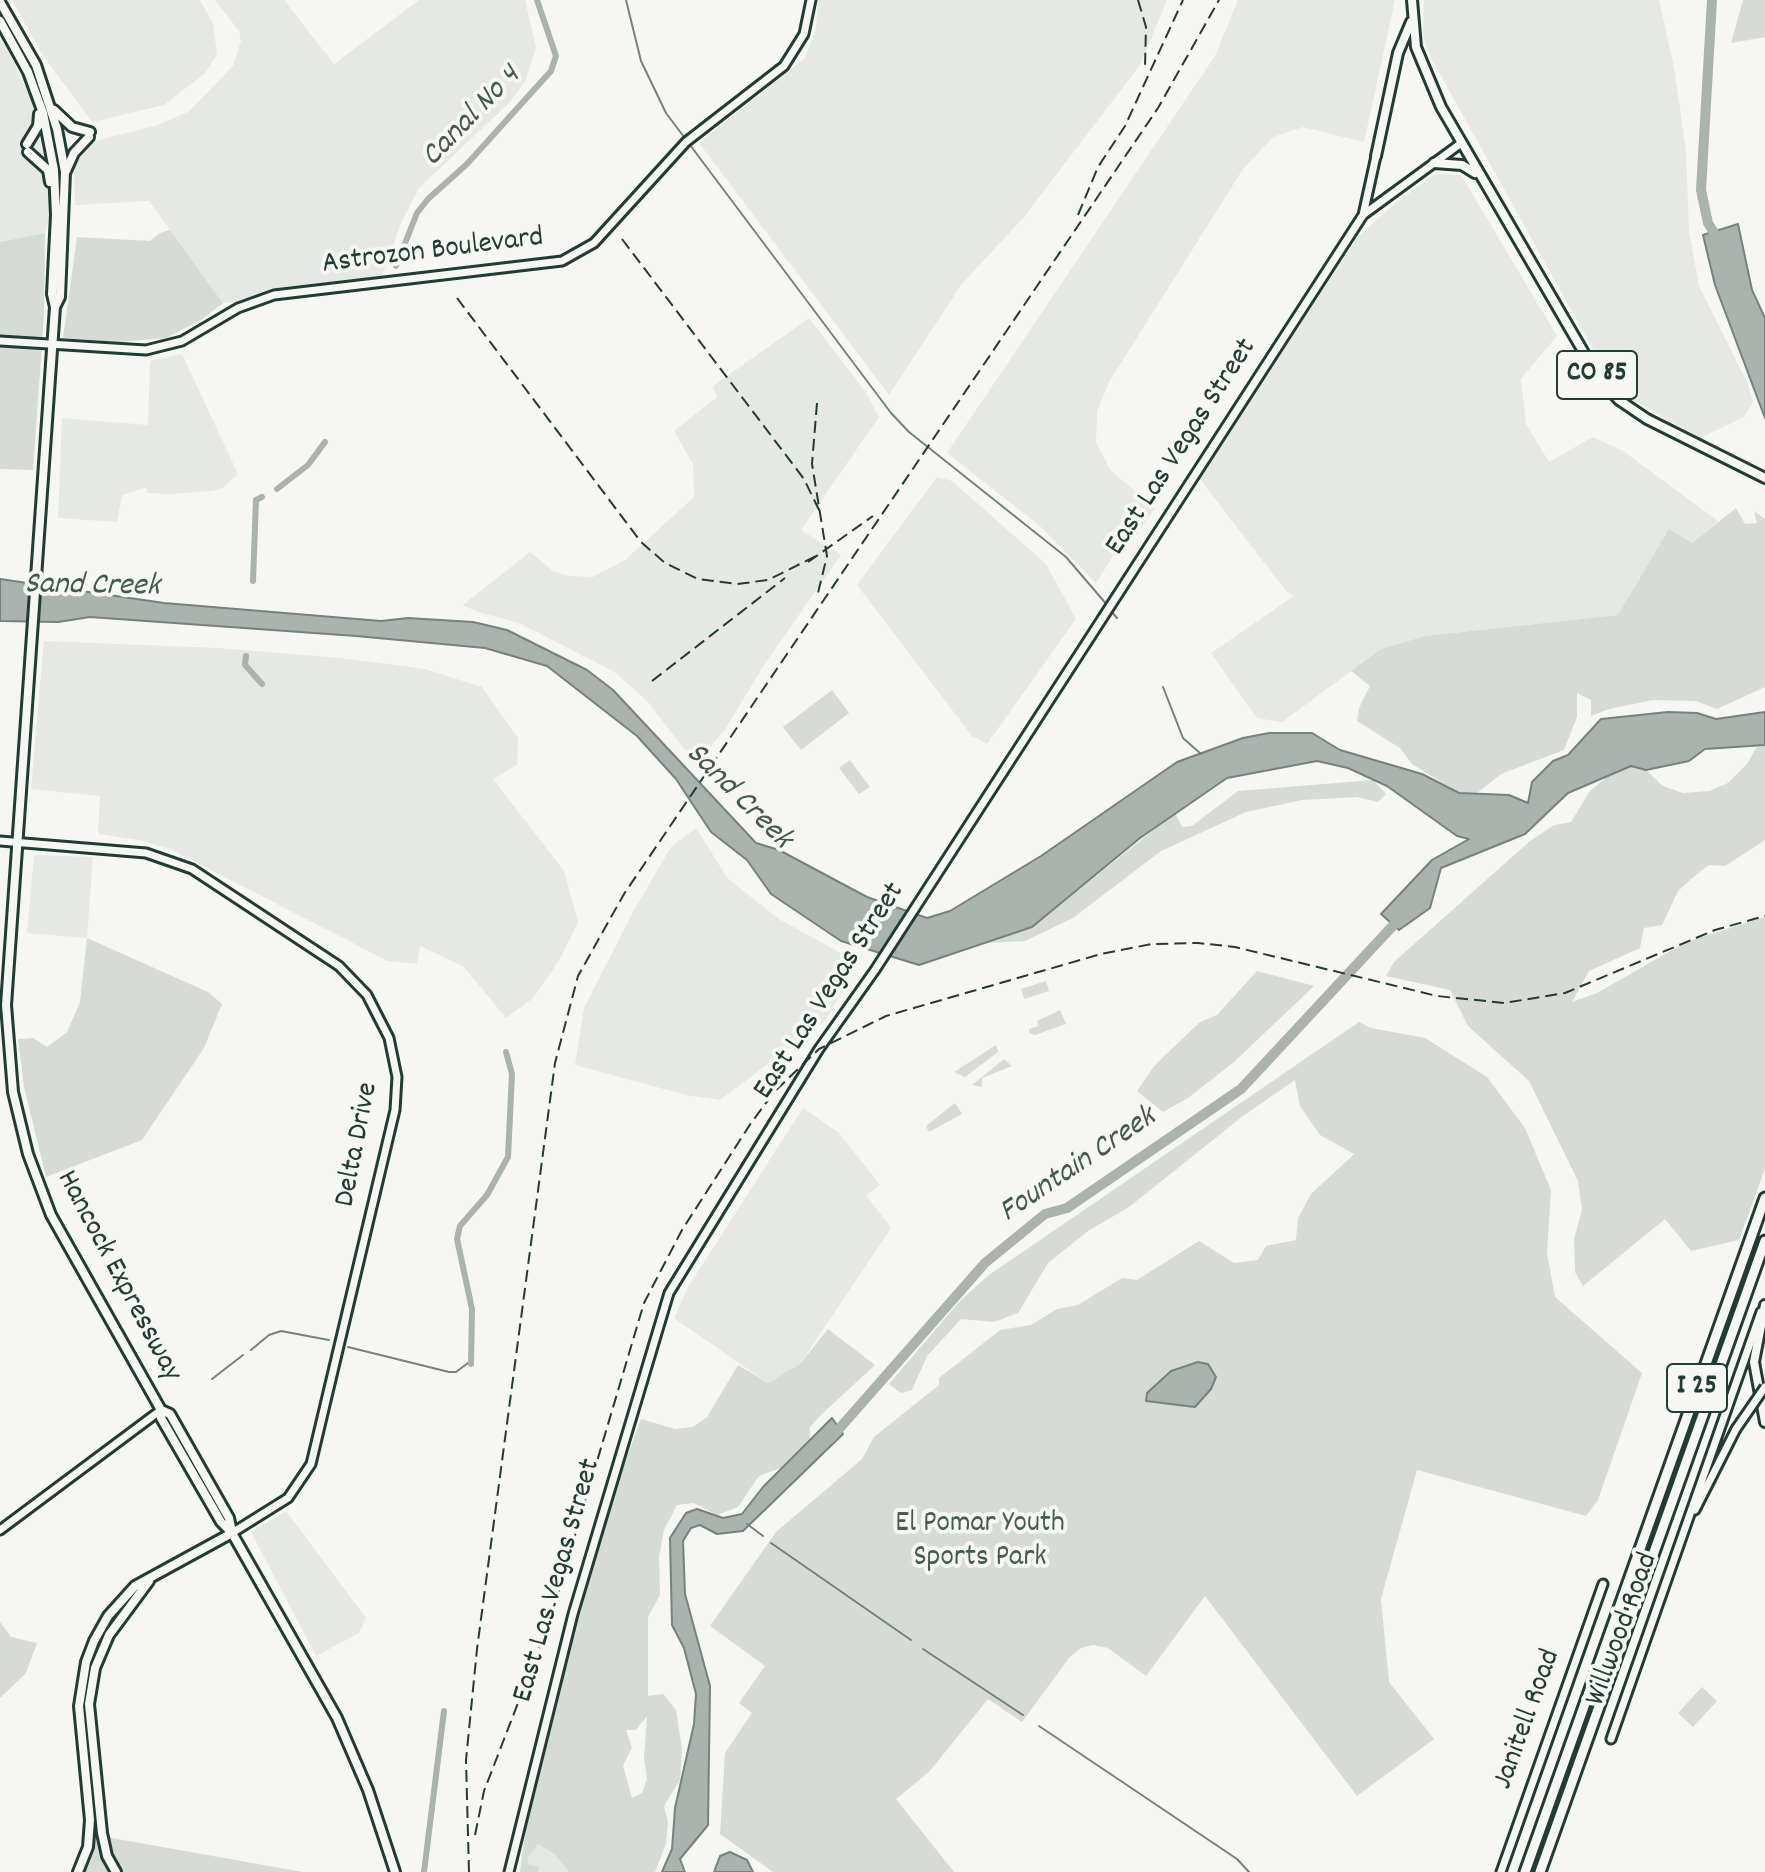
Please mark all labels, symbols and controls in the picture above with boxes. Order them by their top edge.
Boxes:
water label: Canal No 4 [415,59,531,177]
street label: Astrozon Boulevard [320,222,546,284]
street label: East Las Vegas Street [1099,333,1267,563]
road number: CO 85 [1557,351,1637,399]
water label: Sand Creek [24,568,160,608]
water label: Sand Creek [676,737,798,859]
street label: East Las Vegas Street [747,877,915,1107]
street label: Delta Drive [329,1080,389,1210]
water label: Fountain Creek [993,1101,1165,1233]
street label: Hancock Expressway [46,1165,188,1389]
road number: I 25 [1667,1364,1727,1412]
street label: East Las Vegas Street [507,1455,611,1707]
park label: El Pomar Youth Sports Park [895,1508,1065,1578]
street label: Willwood Road [1580,1549,1668,1711]
street label: Janitell Road [1487,1645,1571,1795]

